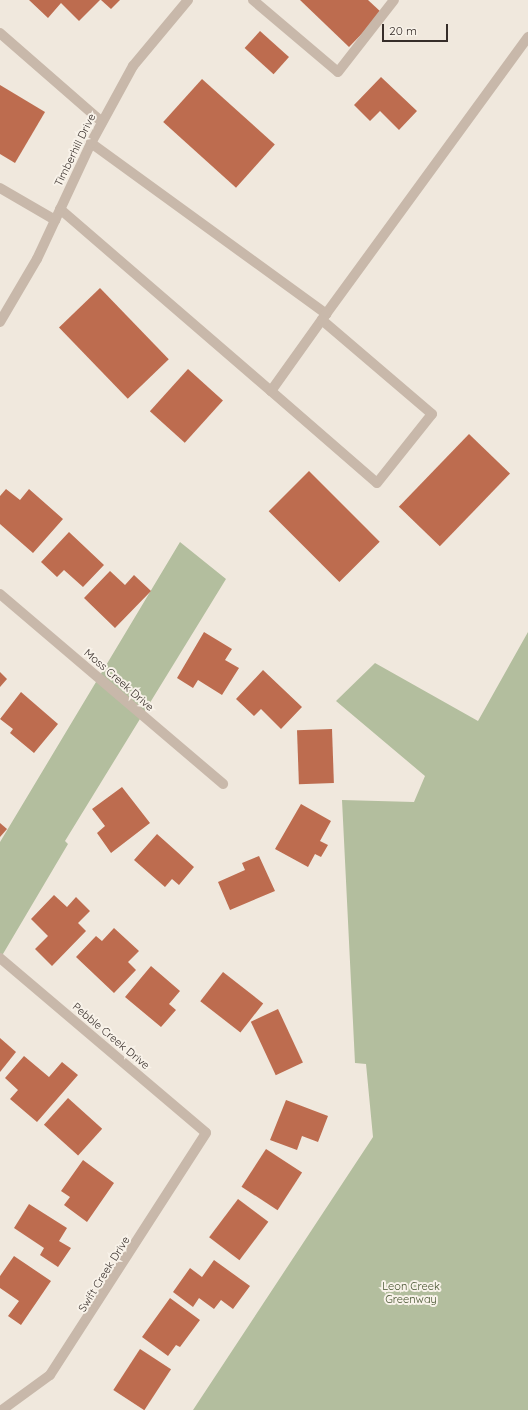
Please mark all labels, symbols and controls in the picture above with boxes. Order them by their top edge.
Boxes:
scale bar [384,16,450,42]
text: 20 m [389,23,417,38]
street label: Timberhill Drive [52,111,98,189]
street label: Moss Creek Drive [81,646,157,714]
street label: Pebble Creek Drive [70,1000,152,1072]
street label: Swift Creek Drive [75,1234,133,1314]
park label: Leon Creek Greenway [382,1280,440,1306]

